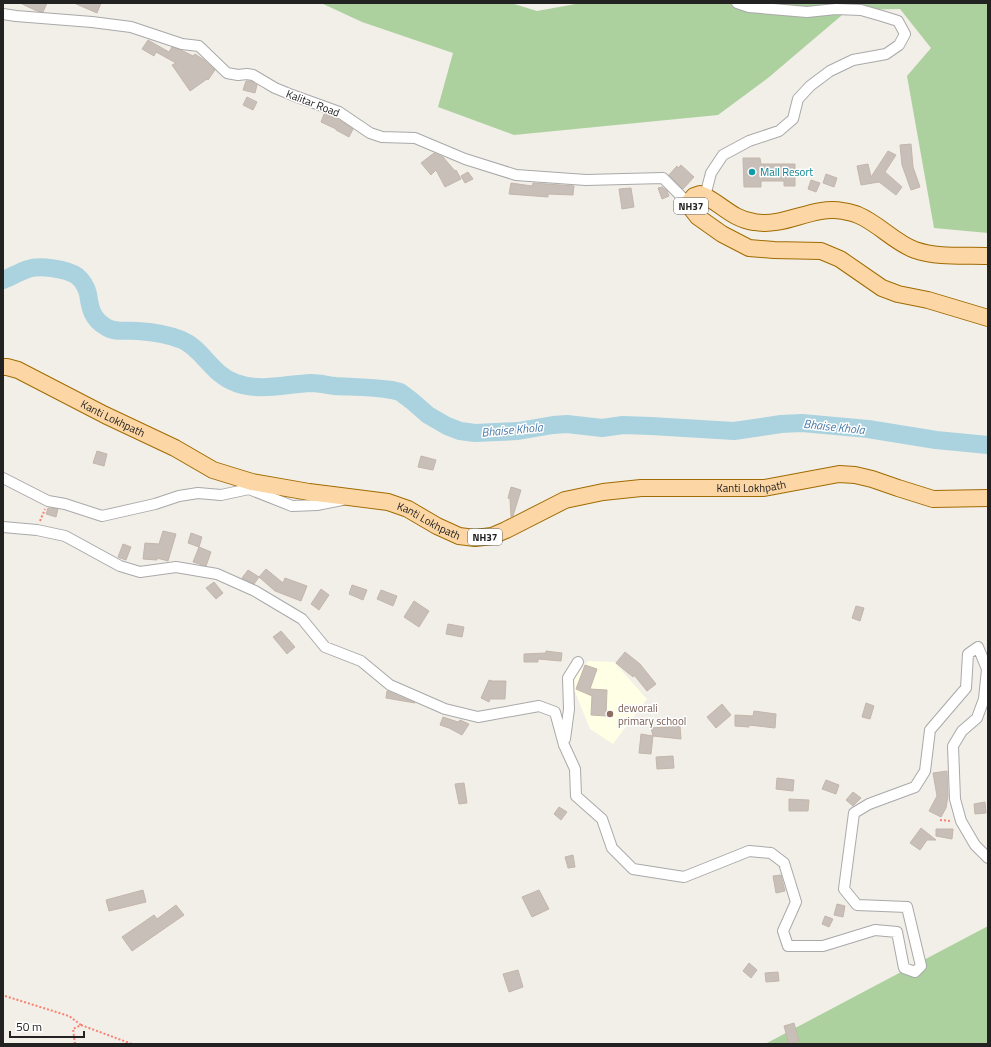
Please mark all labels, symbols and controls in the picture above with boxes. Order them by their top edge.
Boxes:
street label: Kalitar Road [284,85,342,121]
place label: Mall Resort [760,164,813,180]
marker: Mall Resort [747,167,757,177]
road number: NH37 [674,198,708,214]
street label: Kanti Lokhpath [78,396,148,441]
water label: Bhaise Khola [802,414,867,439]
water label: Bhaise Khola [481,417,544,442]
street label: Kanti Lokhpath [717,476,787,496]
street label: Kanti Lokhpath [395,498,463,544]
road number: NH37 [468,529,502,545]
place label: deworali primary school [618,700,686,729]
marker: deworali primary school [605,709,615,719]
scale bar [10,1013,84,1039]
text: 50 m [16,1017,42,1036]

